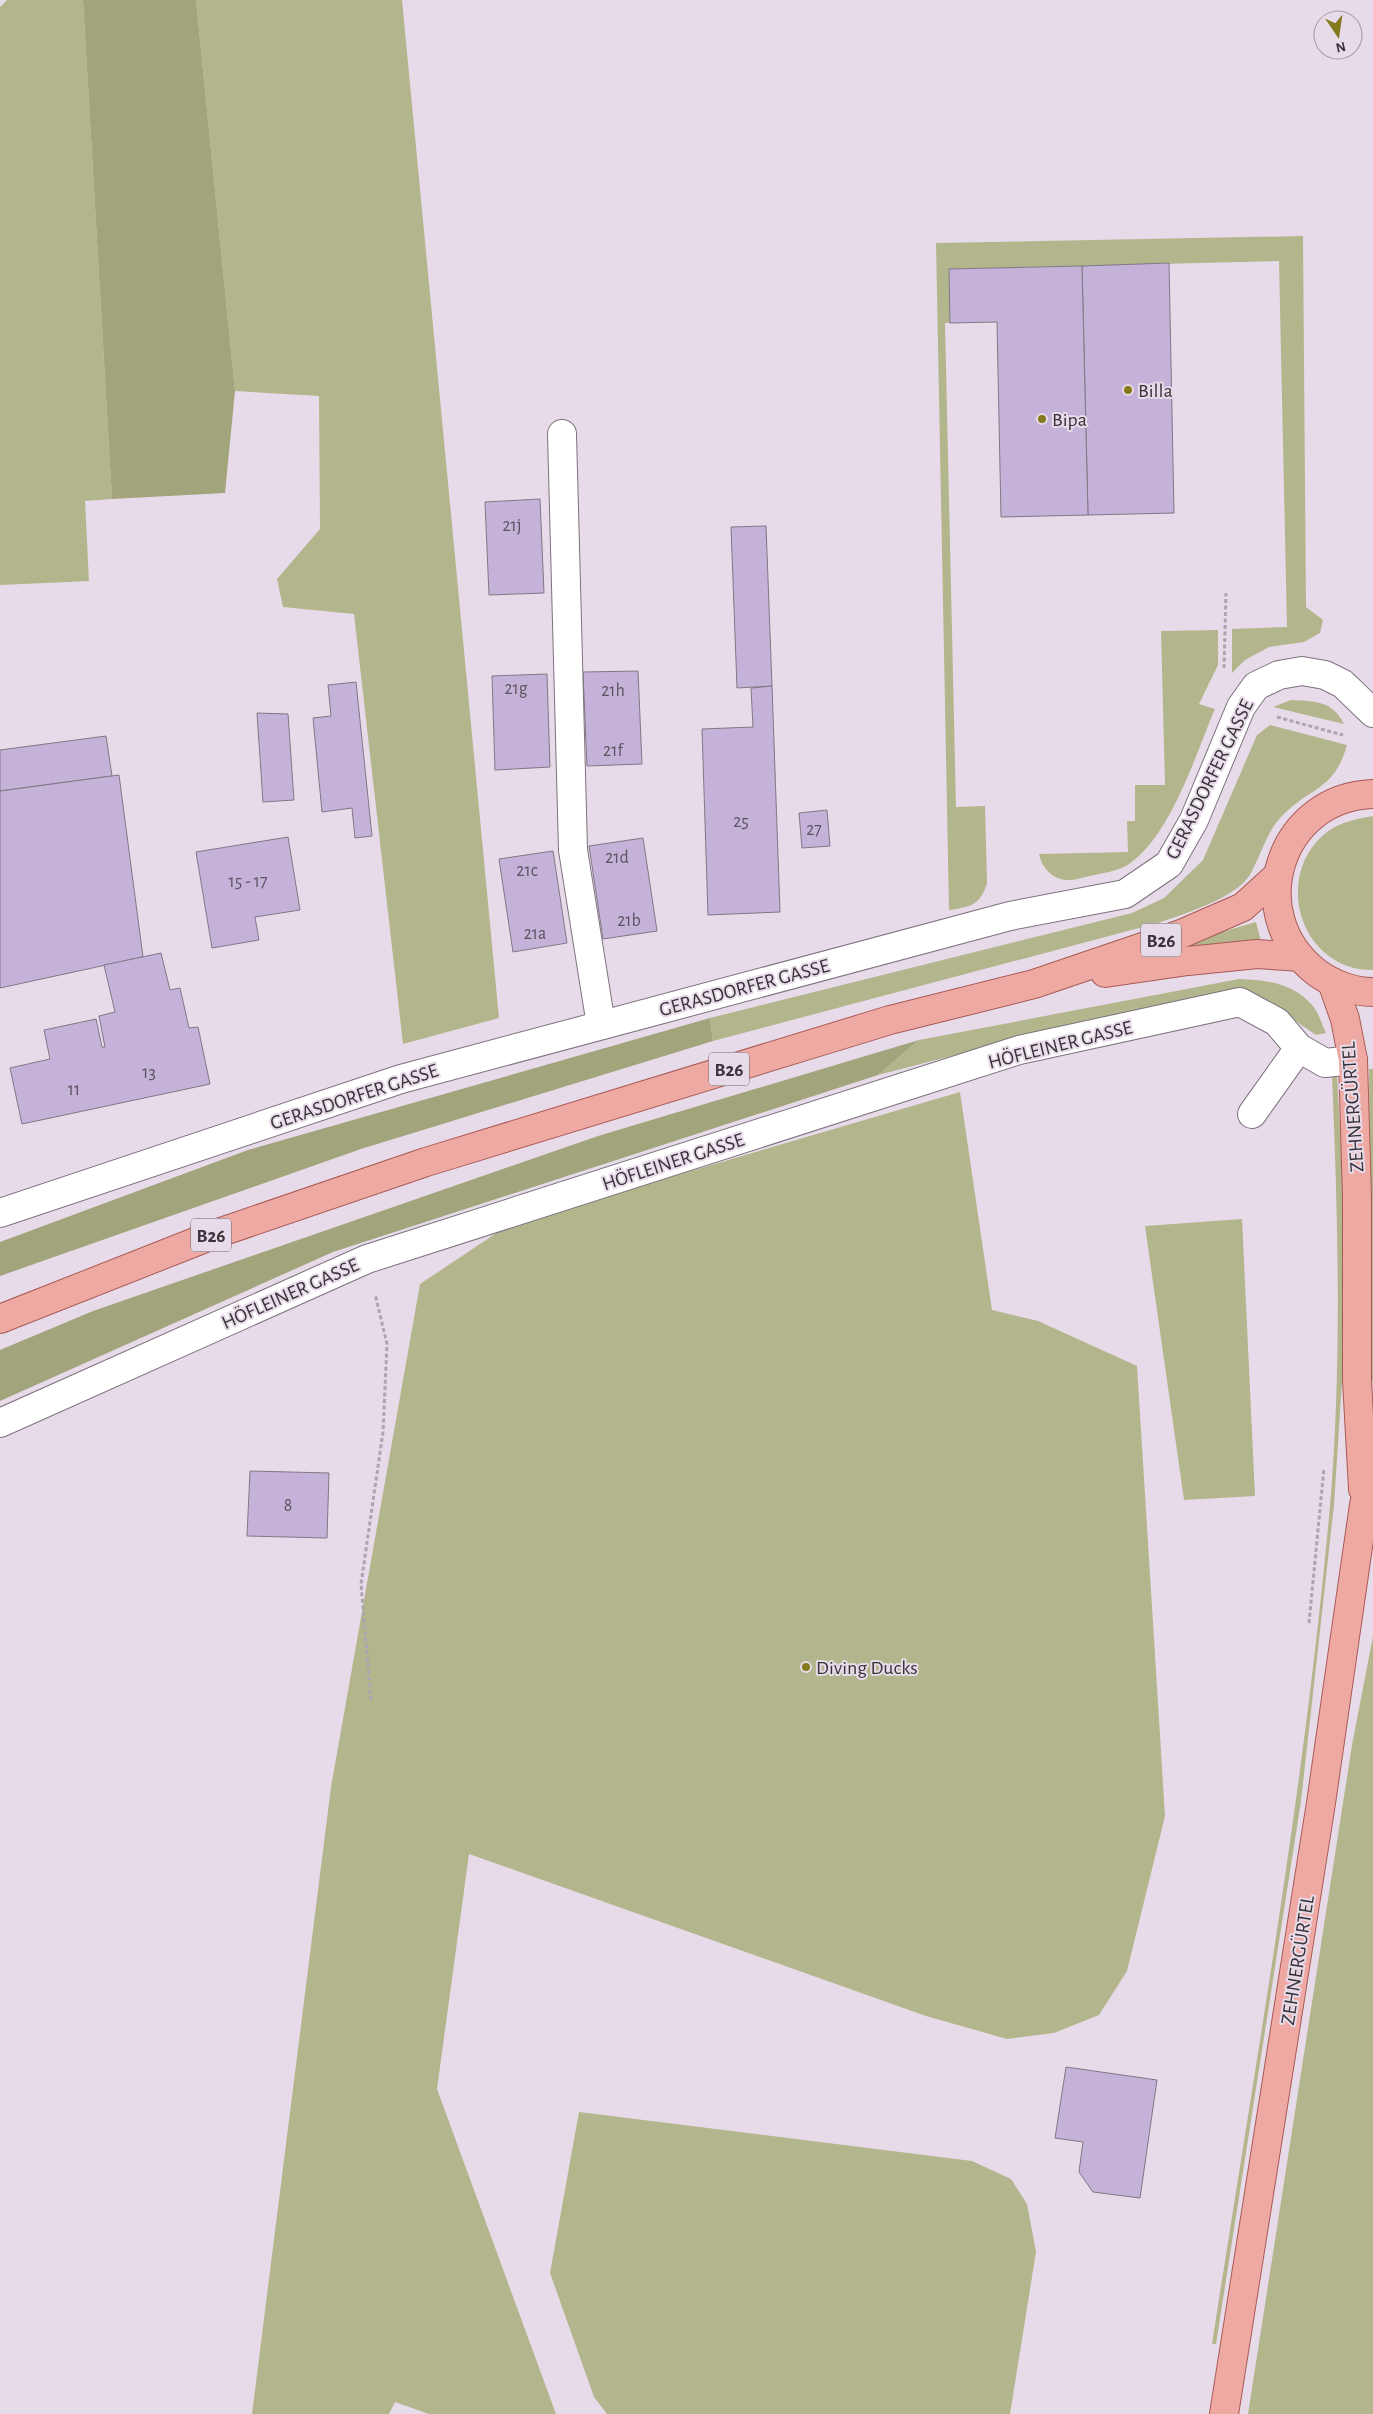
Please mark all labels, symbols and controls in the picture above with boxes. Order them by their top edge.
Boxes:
north arrow [1313,10,1363,60]
text: N [1334,39,1347,55]
place label: Billa [1138,381,1173,401]
marker: Billa [1122,384,1134,396]
place label: Bipa [1052,410,1087,430]
marker: Bipa [1036,413,1048,425]
house number: 21j [502,517,522,535]
house number: 21g [504,680,528,698]
house number: 21h [601,682,625,700]
street label: GERASDORFER GASSE [1162,696,1257,863]
house number: 21f [603,742,624,760]
house number: 25 [733,813,749,831]
house number: 27 [806,821,822,839]
house number: 21d [605,849,629,867]
house number: 21c [516,862,538,880]
house number: 15 - 17 [229,873,267,891]
house number: 21b [617,912,641,930]
road number: B26 [1141,924,1181,956]
house number: 21a [524,925,546,943]
street label: GERASDORFER GASSE [657,956,832,1020]
street label: HÖFLEINER GASSE [986,1017,1135,1073]
street label: ZEHNERGÜRTEL [1338,1040,1368,1173]
road number: B26 [709,1052,749,1086]
street label: GERASDORFER GASSE [268,1060,441,1134]
house number: 13 [142,1064,156,1082]
house number: 11 [68,1081,80,1099]
street label: HÖFLEINER GASSE [600,1129,747,1194]
road number: B26 [191,1218,231,1252]
street label: HÖFLEINER GASSE [219,1255,362,1333]
house number: 8 [284,1497,292,1515]
place label: Diving Ducks [816,1658,918,1678]
marker: Diving Ducks [800,1661,812,1673]
street label: ZEHNERGÜRTEL [1278,1893,1318,2026]

